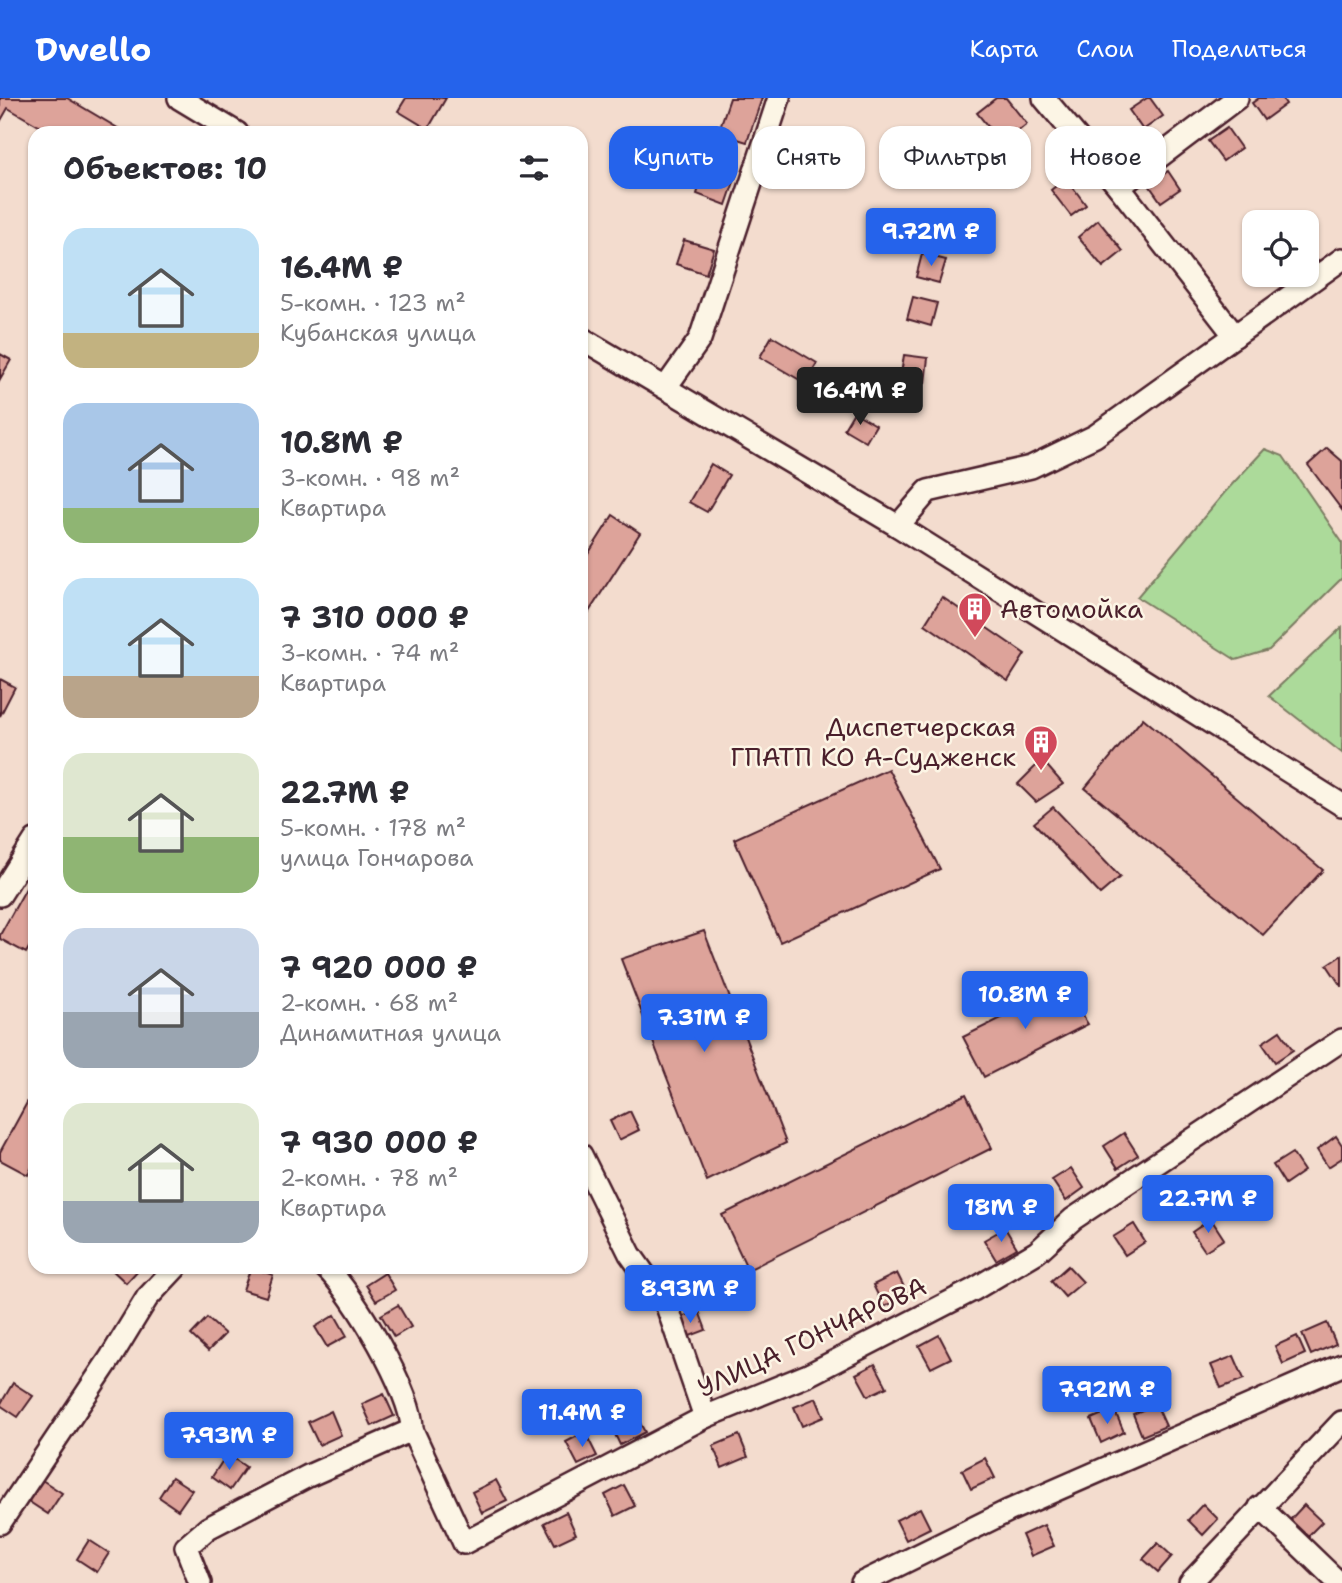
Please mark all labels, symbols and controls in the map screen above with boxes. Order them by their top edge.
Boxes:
text: Dwello [35,27,151,72]
text: Карта [970,33,1038,65]
text: Слои [1076,33,1134,65]
text: Поделиться [1172,33,1307,65]
chip: Купить [609,126,738,189]
chip: Снять [752,126,865,189]
chip: Фильтры [879,126,1031,189]
chip: Новое [1045,126,1166,189]
text: Объектов: 10 [63,148,267,189]
icon: filters [515,149,553,187]
pin: 9.72M ₽ [866,208,996,268]
map controls [1242,210,1319,287]
button: locate [1242,210,1319,287]
text: 9.72M ₽ [882,216,980,246]
text: 16.4M ₽ [280,247,403,288]
icon: home [119,256,203,340]
text: 5-комн. · 123 m² [280,288,466,318]
text: Кубанская улица [280,318,476,348]
pin: 16.4M ₽ [795,368,925,427]
text: 16.4M ₽ [813,375,907,405]
text: 10.8M ₽ [280,422,403,463]
icon: home [119,431,203,515]
text: 3-комн. · 98 m² [280,463,460,493]
text: Квартира [280,493,386,523]
building icon: Автомойка [956,590,994,639]
place label: Автомойка [1000,591,1143,626]
text: 7 310 000 ₽ [280,597,469,638]
icon: home [119,606,203,690]
text: 3-комн. · 74 m² [280,638,459,668]
text: Квартира [280,668,386,698]
place label: Диспетчерская ГПАТП КО А-Судженск [730,709,1016,774]
building icon: Диспетчерская ГПАТП КО А-Судженск [1022,723,1060,772]
text: 22.7M ₽ [280,772,410,813]
icon: home [119,781,203,865]
text: 5-комн. · 178 m² [280,813,466,843]
text: улица Гончарова [280,843,474,873]
text: 7 920 000 ₽ [280,947,478,988]
icon: home [119,956,203,1040]
pin: 10.8M ₽ [960,972,1090,1031]
text: 10.8M ₽ [978,979,1072,1009]
text: 2-комн. · 68 m² [280,988,458,1018]
pin: 7.31M ₽ [639,995,769,1054]
text: 7.31M ₽ [657,1002,751,1032]
text: Динамитная улица [280,1018,501,1048]
text: 7 930 000 ₽ [280,1122,478,1163]
icon: home [119,1131,203,1215]
text: 2-комн. · 78 m² [280,1163,458,1193]
pin: 22.7M ₽ [1143,1176,1273,1235]
text: 22.7M ₽ [1158,1183,1258,1213]
pin: 18M ₽ [952,1184,1050,1244]
text: 18M ₽ [964,1192,1038,1222]
text: Квартира [280,1193,386,1223]
pin: 8.93M ₽ [625,1266,755,1325]
street label: УЛИЦА ГОНЧАРОВА [692,1268,932,1405]
text: 8.93M ₽ [641,1273,739,1303]
pin: 7.92M ₽ [1042,1366,1172,1426]
text: 7.92M ₽ [1058,1374,1156,1404]
pin: 11.4M ₽ [517,1390,647,1449]
text: 11.4M ₽ [538,1397,626,1427]
pin: 7.93M ₽ [164,1412,294,1472]
text: 7.93M ₽ [180,1420,278,1450]

